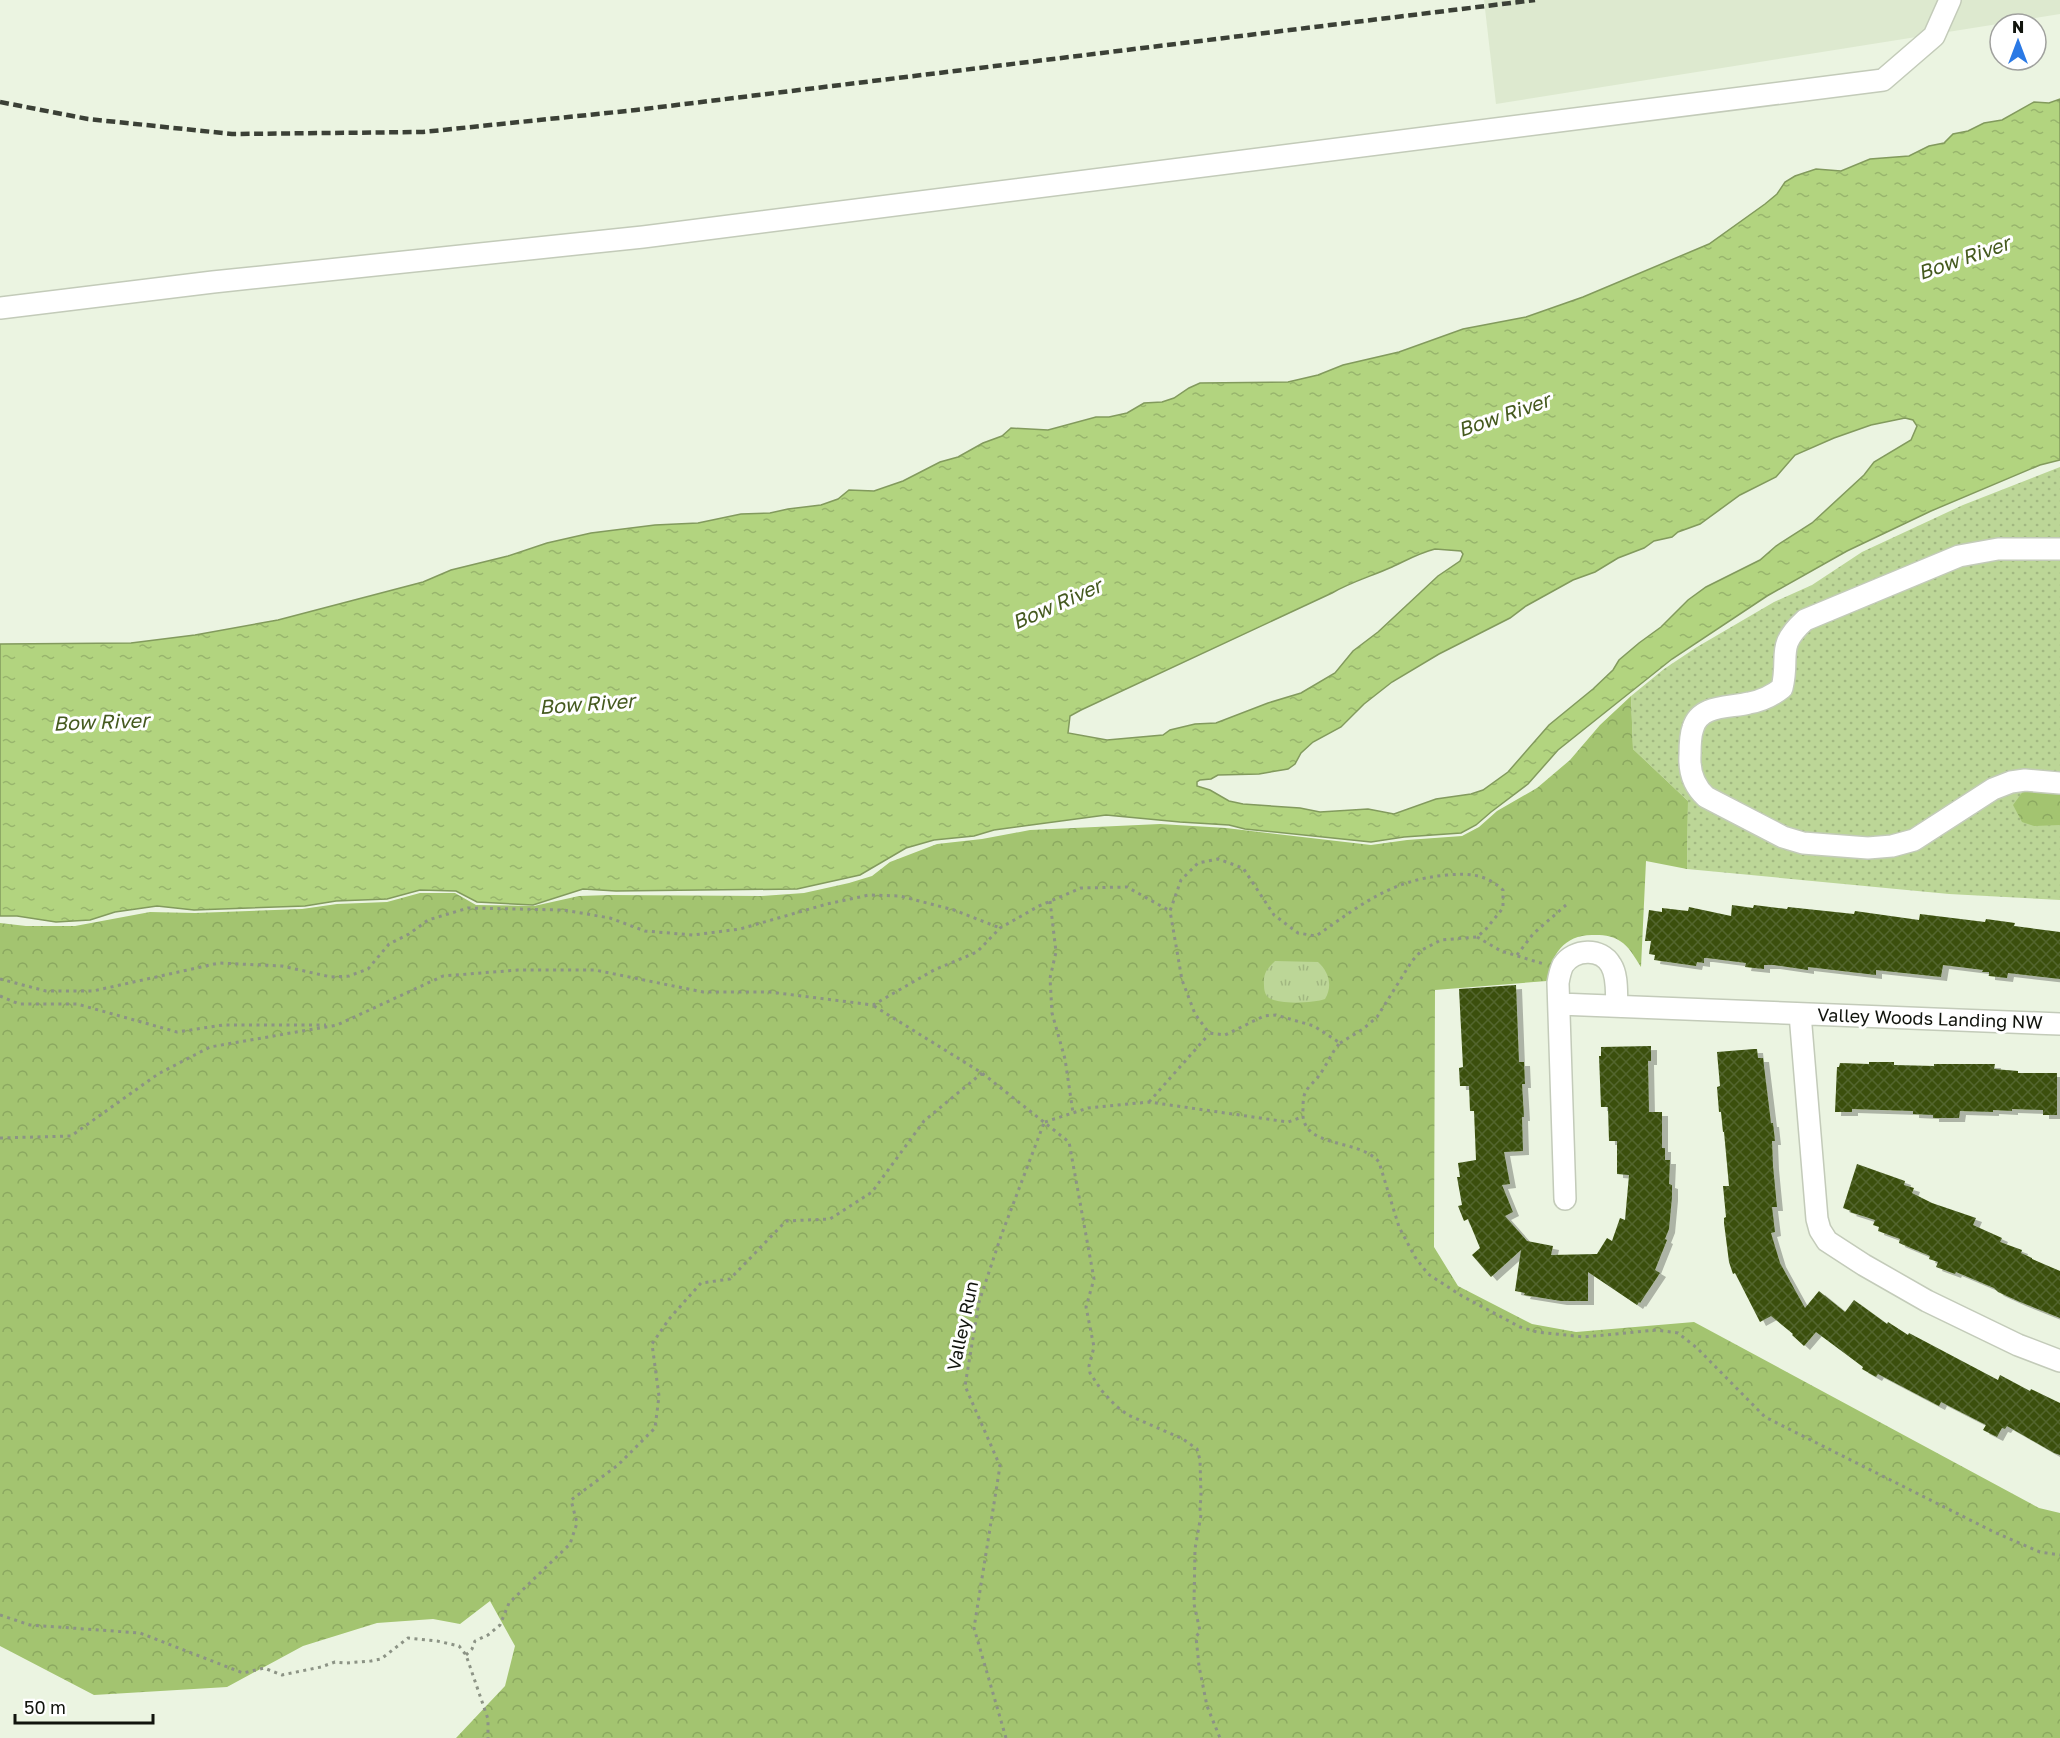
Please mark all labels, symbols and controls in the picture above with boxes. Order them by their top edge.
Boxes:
north arrow [1988,12,2048,72]
text: N [2012,17,2024,37]
water label: Bow River [1915,229,2016,284]
water label: Bow River [1455,386,1556,441]
water label: Bow River [1008,571,1108,633]
water label: Bow River [538,687,639,718]
water label: Bow River [53,707,152,735]
street label: Valley Woods Landing NW [1817,1003,2043,1033]
street label: Valley Run [942,1279,982,1373]
scale bar [15,1687,153,1725]
text: 50 m [24,1696,66,1718]

